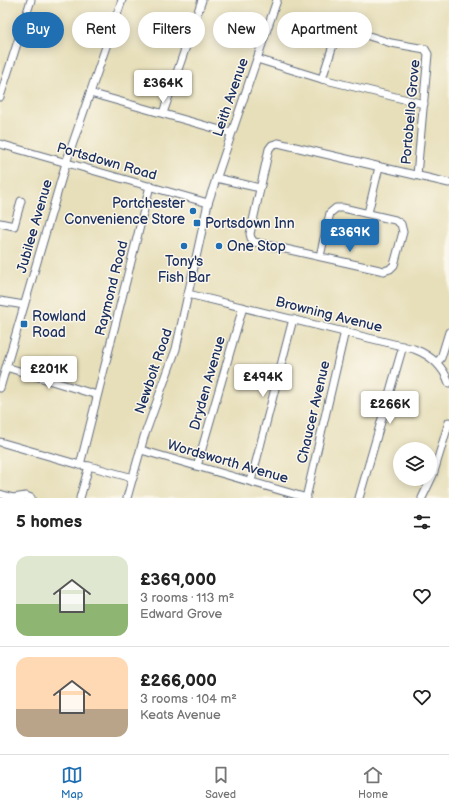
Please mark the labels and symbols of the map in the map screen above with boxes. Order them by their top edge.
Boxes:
street label: Leith Avenue [209,56,252,139]
street label: Portobello Grove [397,59,424,165]
pin: £364K [135,70,191,104]
street label: Portsdown Road [55,139,159,184]
street label: Jubilee Avenue [13,177,56,275]
place label: Portchester Convenience Store [64,195,186,228]
marker: Portchester Convenience Store [188,206,198,216]
place label: Portsdown Inn [205,215,295,232]
marker: Portsdown Inn [192,218,202,228]
pin: £369K [322,219,378,253]
place label: One Stop [227,238,286,255]
street label: Raymond Road [91,239,132,337]
marker: Tony's Fish Bar [179,241,189,251]
marker: One Stop [214,241,224,251]
place label: Tony's Fish Bar [158,253,211,286]
street label: Browning Avenue [274,293,384,336]
place label: Rowland Road [32,308,86,341]
marker: Rowland Road [19,319,29,329]
street label: Newbolt Road [131,326,176,416]
street label: Dryden Avenue [186,334,229,432]
pin: £201K [21,356,77,390]
street label: Chaucer Avenue [293,359,334,465]
pin: £494K [235,364,291,398]
pin: £266K [362,391,418,425]
street label: Wordsworth Avenue [166,436,290,487]

